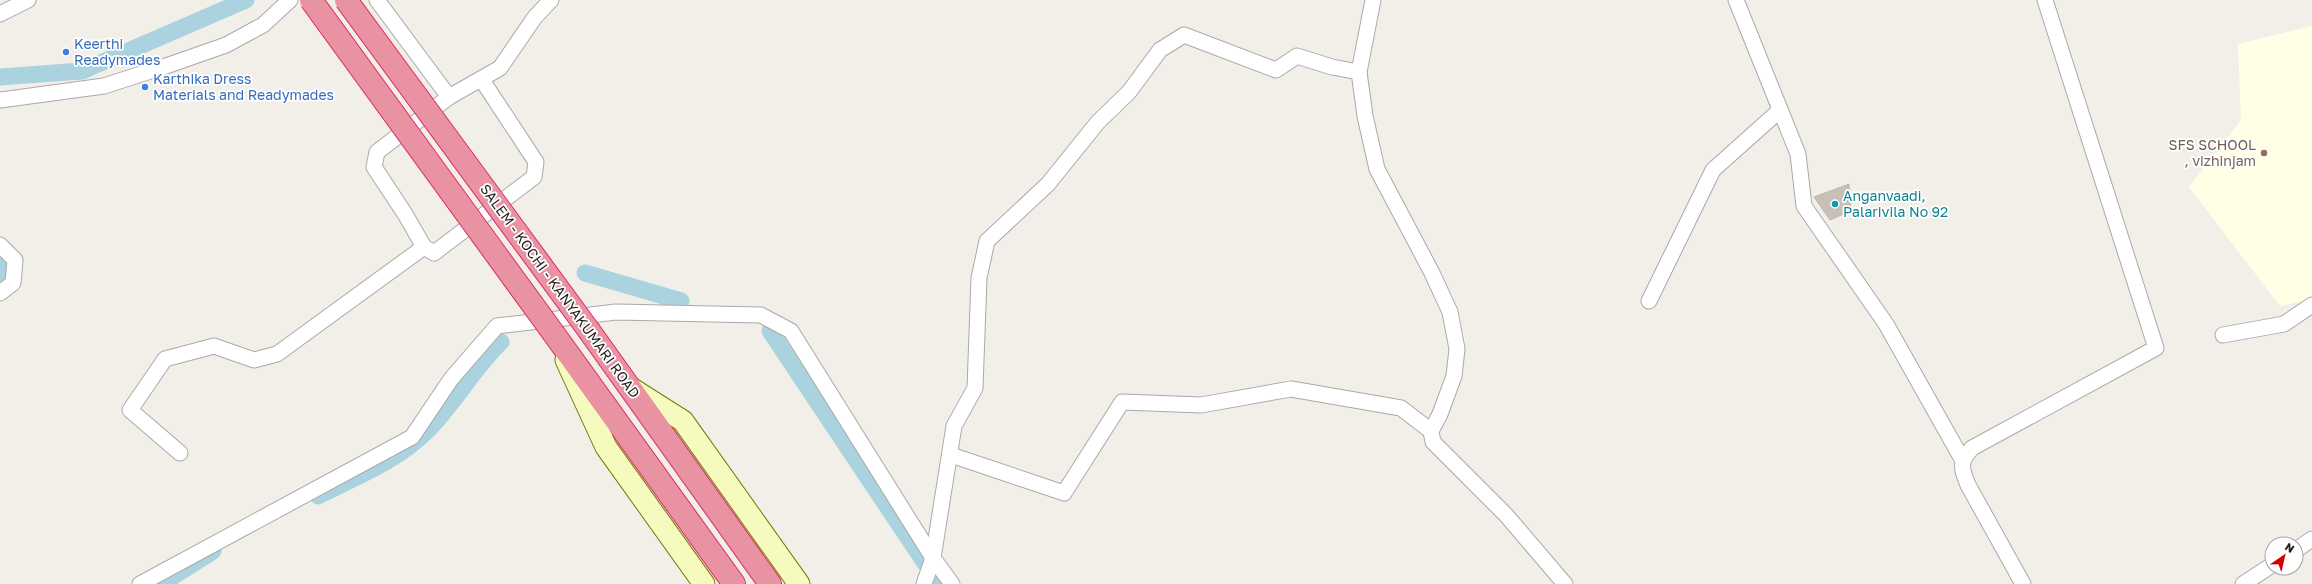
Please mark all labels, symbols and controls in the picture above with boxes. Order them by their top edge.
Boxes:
place label: Keerthi Readymades [74,35,160,68]
marker: Keerthi Readymades [61,47,71,57]
place label: Karthika Dress Materials and Readymades [153,70,334,103]
marker: Karthika Dress Materials and Readymades [140,82,150,92]
place label: SFS SCHOOL , vizhinjam [2169,136,2256,169]
marker: SFS SCHOOL , vizhinjam [2259,148,2269,158]
street label: SALEM - KOCHI - KANYAKUMARI ROAD [477,180,644,401]
place label: Anganvaadi, Palarivila No 92 [1843,187,1948,220]
marker: Anganvaadi, Palarivila No 92 [1830,199,1840,209]
north arrow [2264,536,2304,576]
text: N [2283,540,2297,555]

